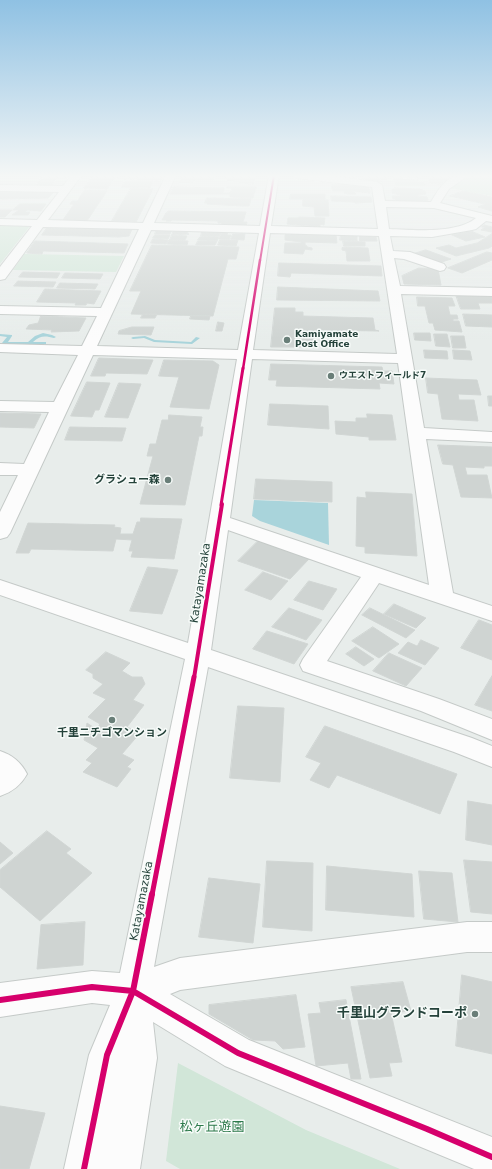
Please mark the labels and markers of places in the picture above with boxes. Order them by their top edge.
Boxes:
place label: Kamiyamate Post Office [295,330,358,351]
marker: Kamiyamate Post Office [282,335,292,345]
marker: ウエストフィールド7 [326,371,336,381]
place label: ウエストフィールド7 [339,371,426,381]
place label: グラシュー森 [94,473,160,487]
marker: グラシュー森 [163,475,173,485]
marker: 千里ニチゴマンション [107,715,117,725]
place label: 千里ニチゴマンション [57,726,167,740]
place label: 千里山グランドコーポ [337,1006,467,1022]
marker: 千里山グランドコーポ [470,1009,480,1019]

